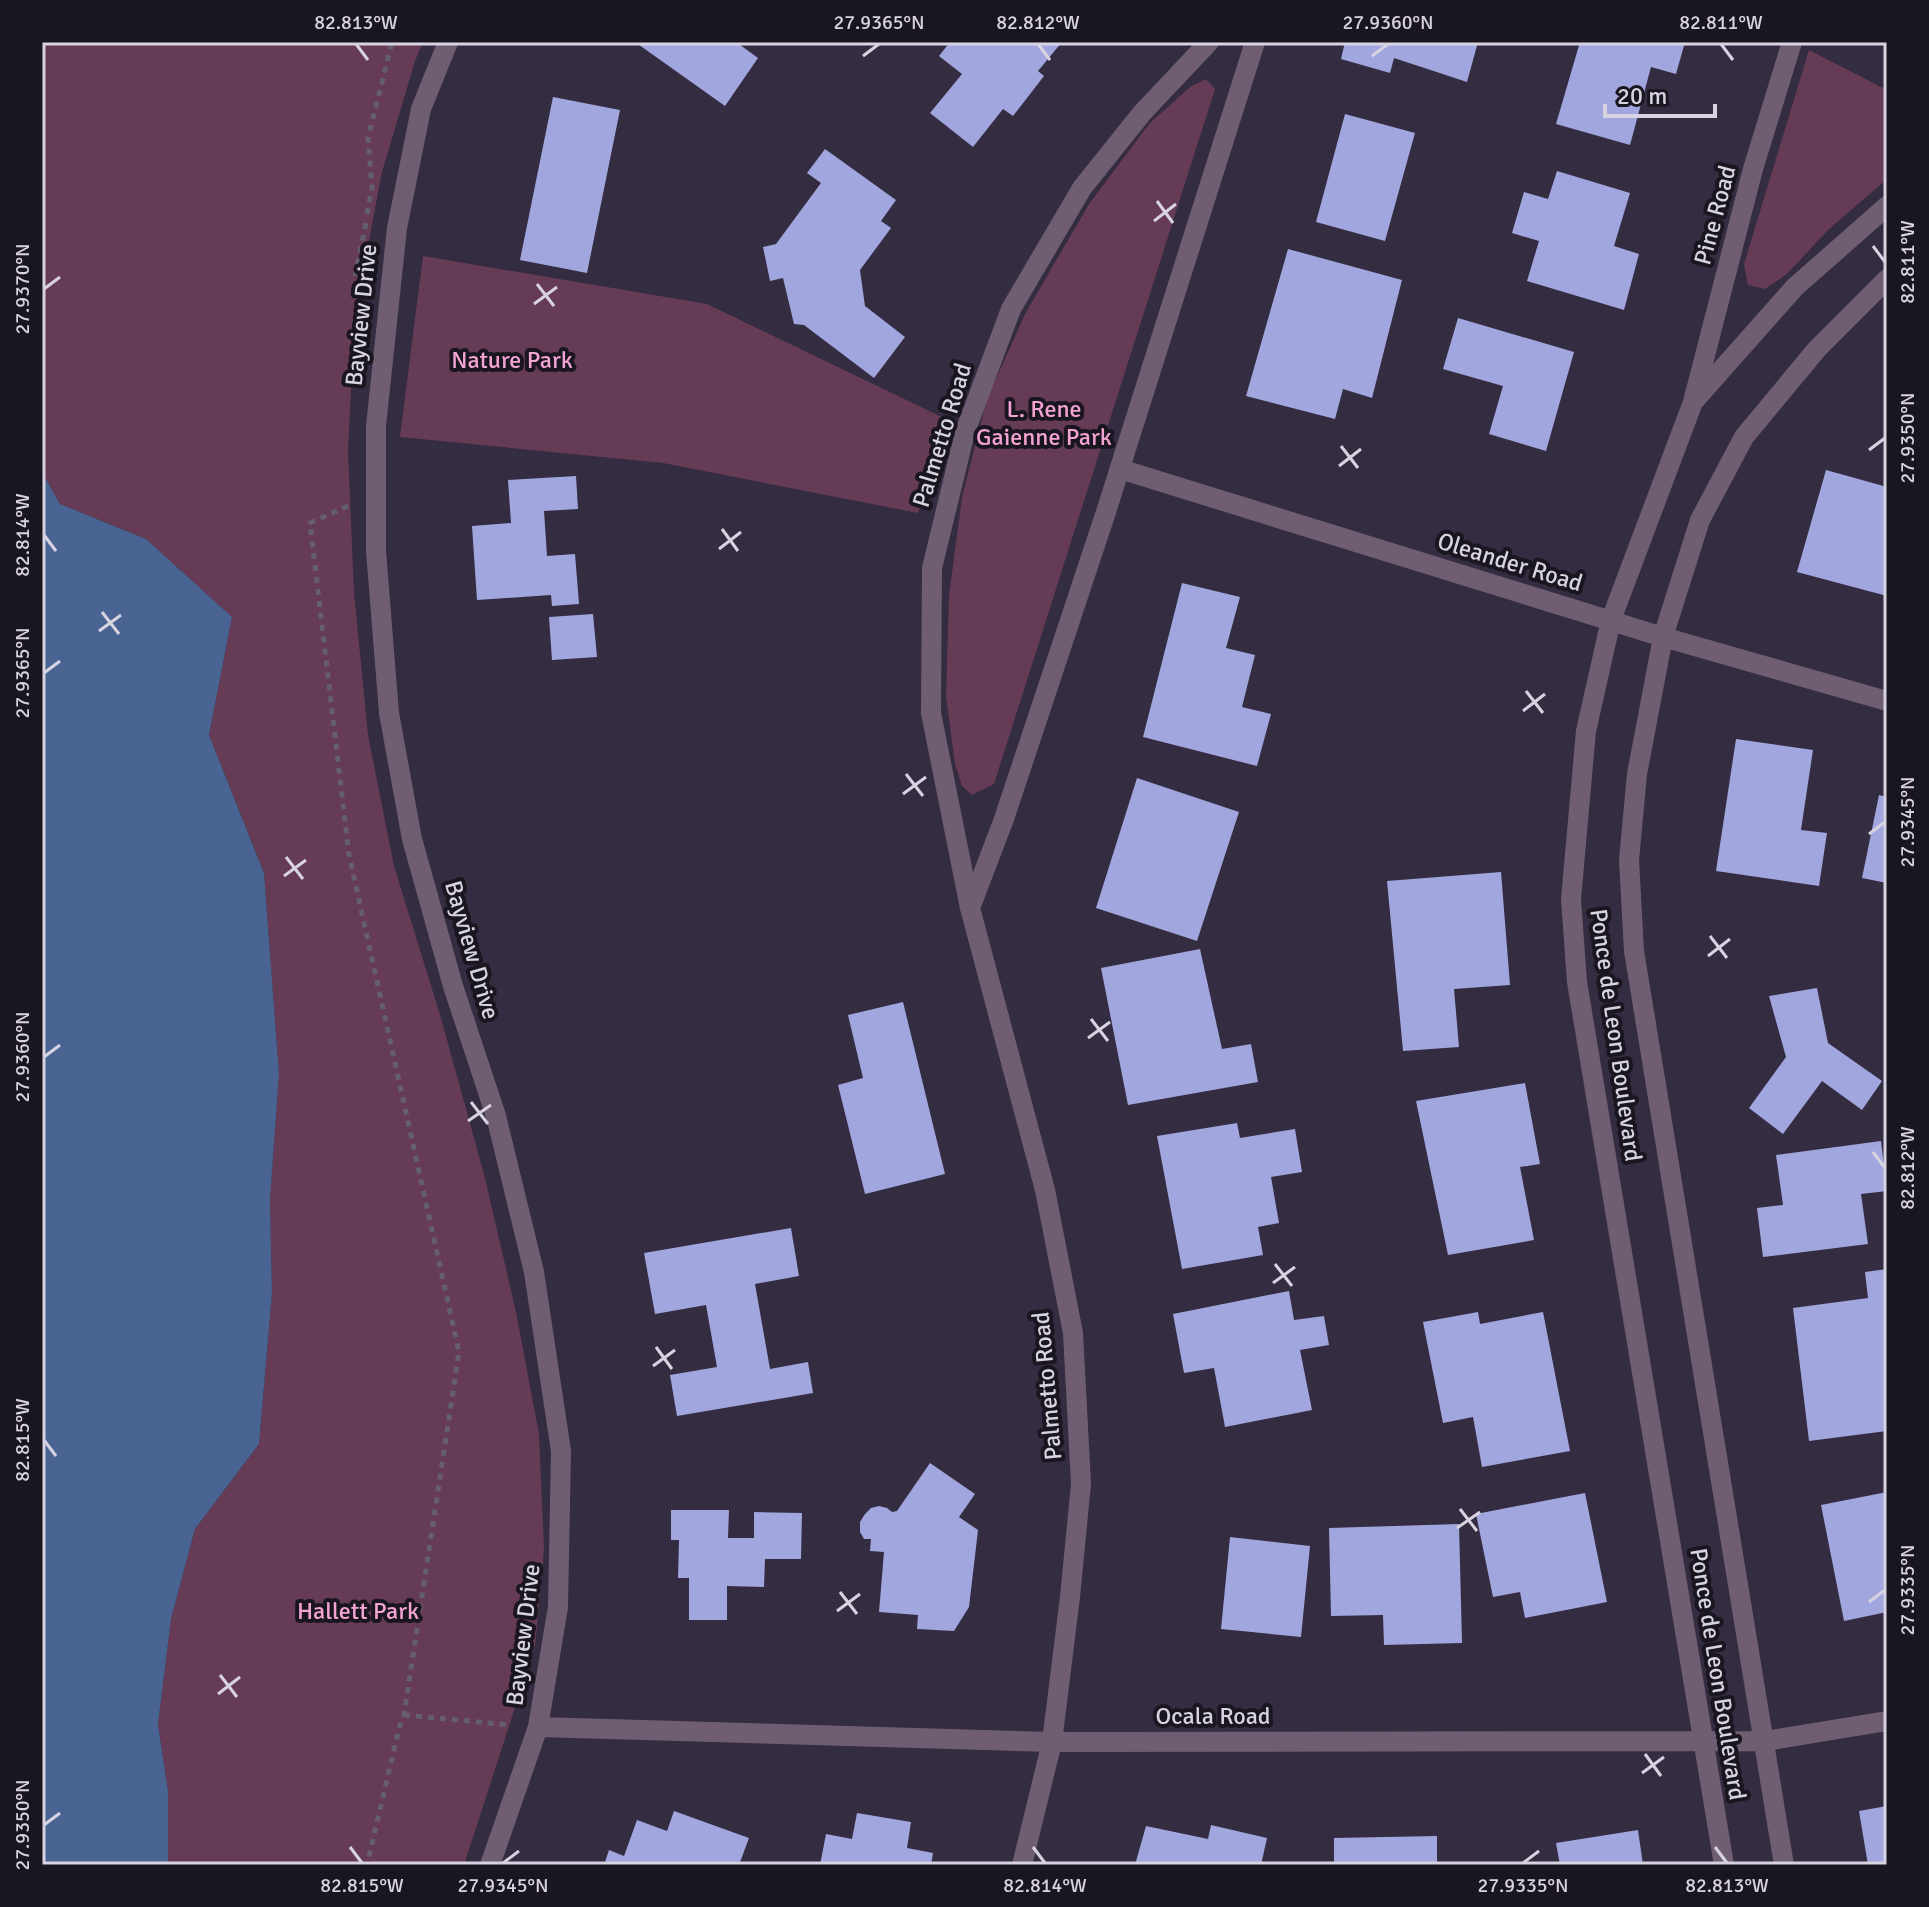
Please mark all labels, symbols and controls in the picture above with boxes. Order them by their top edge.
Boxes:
text: 82.813°W [314,10,398,35]
text: 27.9365°N [833,10,925,35]
text: 82.812°W [996,10,1080,35]
text: 27.9360°N [1342,10,1434,35]
text: 82.811°W [1679,10,1763,35]
scale bar [1605,68,1715,118]
text: 20 m [1617,81,1667,111]
street label: Pine Road [1687,162,1743,268]
text: 82.811°W [1895,220,1920,304]
street label: Bayview Drive [339,242,383,388]
text: 27.9370°N [10,243,35,335]
park label: Nature Park [451,345,573,375]
street label: Palmetto Road [906,359,978,511]
text: 27.9350°N [1895,392,1920,484]
park label: L. Rene Gaienne Park [976,394,1112,452]
text: 82.814°W [10,493,35,577]
street label: Oleander Road [1434,526,1586,598]
text: 27.9365°N [10,627,35,719]
text: 27.9345°N [1895,776,1920,868]
street label: Bayview Drive [438,877,506,1023]
street label: Ponce de Leon Boulevard [1583,907,1649,1163]
text: 27.9360°N [10,1011,35,1103]
text: 82.812°W [1895,1126,1920,1210]
street label: Palmetto Road [1026,1310,1068,1462]
text: 82.815°W [10,1398,35,1482]
text: 27.9335°N [1895,1544,1920,1636]
street label: Ponce de Leon Boulevard [1683,1546,1753,1802]
street label: Bayview Drive [499,1562,547,1708]
park label: Hallett Park [297,1596,419,1626]
street label: Ocala Road [1155,1701,1271,1731]
text: 27.9350°N [10,1779,35,1871]
text: 82.815°W [320,1873,404,1898]
text: 27.9345°N [457,1873,549,1898]
text: 82.814°W [1003,1873,1087,1898]
text: 27.9335°N [1477,1873,1569,1898]
text: 82.813°W [1685,1873,1769,1898]

